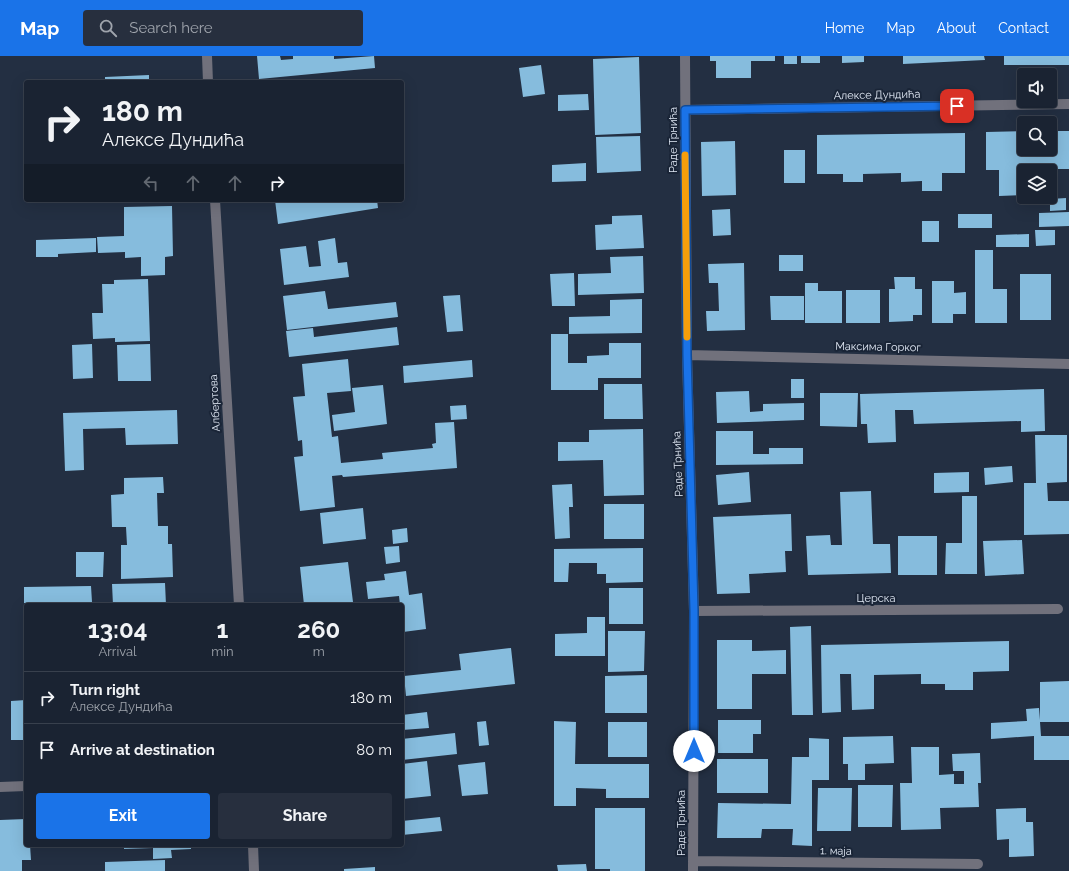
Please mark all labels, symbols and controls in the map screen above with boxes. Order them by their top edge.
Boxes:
search box [83,10,363,46]
text: Map [20,17,59,39]
icon: search [97,17,119,39]
text: Search here [129,19,213,37]
text: Home [825,20,864,36]
text: Map [886,20,915,36]
text: About [937,20,976,36]
text: Contact [998,20,1049,36]
map controls [1017,68,1057,204]
button: sound [1017,68,1057,108]
street label: Алексе Дундића [834,88,920,102]
pin [940,89,974,123]
text: 180 m [102,95,183,128]
icon: arrive [946,95,968,117]
icon: right [36,96,88,148]
street label: Раде Трнића [667,107,680,173]
button: search [1017,116,1057,156]
text: Алексе Дундића [102,129,244,150]
button: layers [1017,164,1057,204]
icon: left [140,172,162,194]
icon: ahead [182,172,204,194]
icon: ahead [224,172,246,194]
icon: right [266,172,288,194]
street label: Максима Горког [835,340,921,354]
street label: Албертова [207,374,223,432]
street label: Раде Трнића [670,431,686,497]
street label: Церска [856,592,896,605]
text: 13:04 [88,615,147,644]
text: 1 [216,615,228,644]
text: 260 [297,615,340,644]
text: Arrival [99,644,137,659]
text: min [211,644,234,659]
text: m [313,644,325,659]
text: Turn right [70,681,140,699]
icon: right [36,687,58,709]
text: 180 m [350,689,392,707]
text: Алексе Дундића [70,699,173,714]
position arrow [673,730,715,772]
icon: arrive [36,739,58,761]
text: Arrive at destination [70,741,215,759]
text: 80 m [356,741,392,759]
street label: Раде Трнића [675,790,688,856]
button: Exit [36,793,210,839]
button: Share [218,793,392,839]
street label: 1. маја [820,844,852,858]

